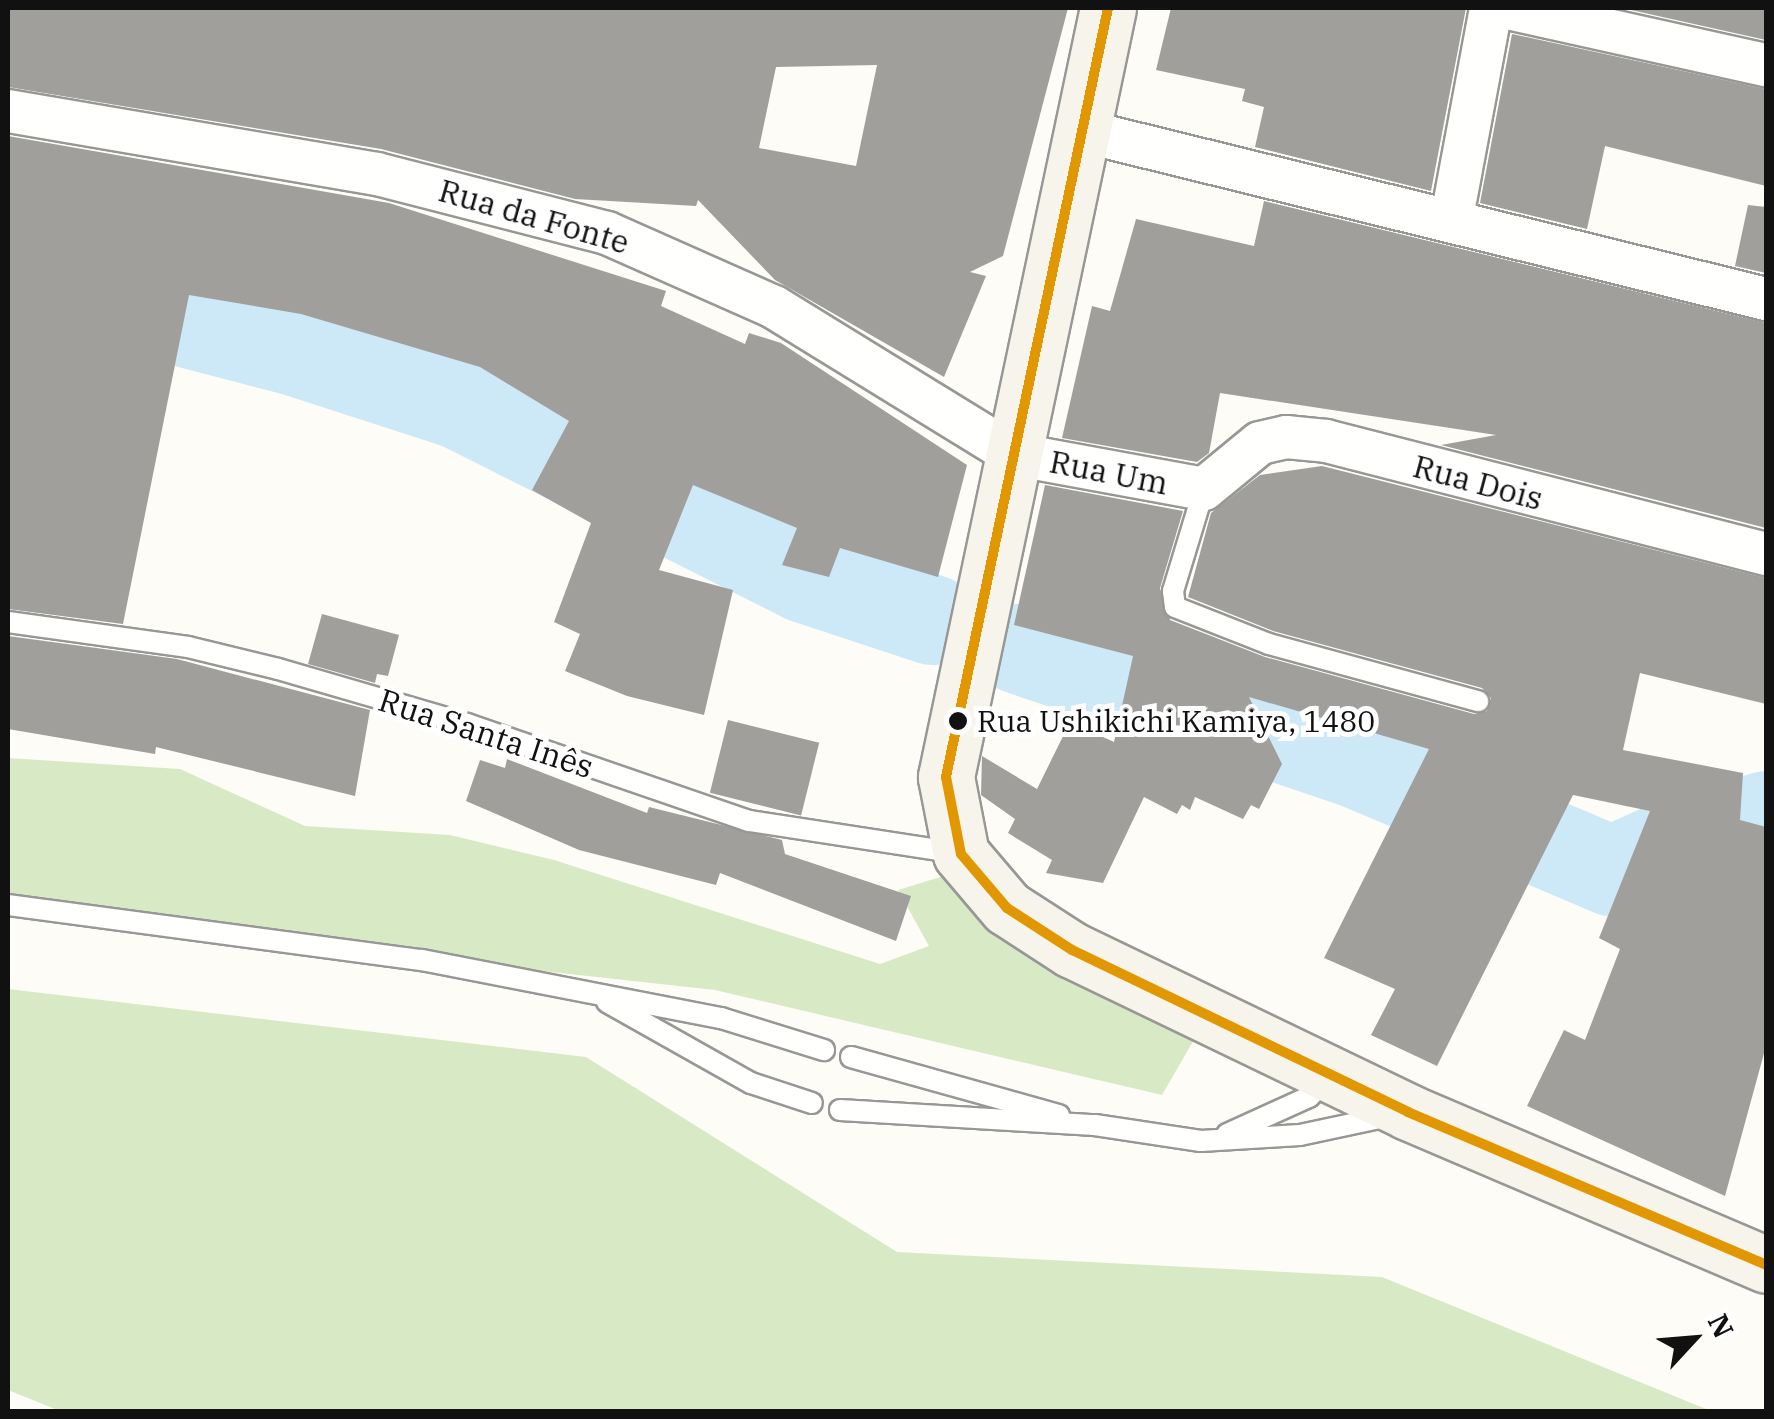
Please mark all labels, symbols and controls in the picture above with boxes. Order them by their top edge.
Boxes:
street label: Rua da Fonte [434,171,634,261]
street label: Rua Um [1046,442,1172,502]
street label: Rua Dois [1409,446,1547,518]
street label: Rua Santa Inês [374,680,598,786]
place label: Rua Ushikichi Kamiya, 1480 [977,703,1375,739]
marker: Rua Ushikichi Kamiya, 1480 [948,711,968,731]
north arrow [1644,1289,1744,1389]
text: N [1700,1308,1743,1344]

